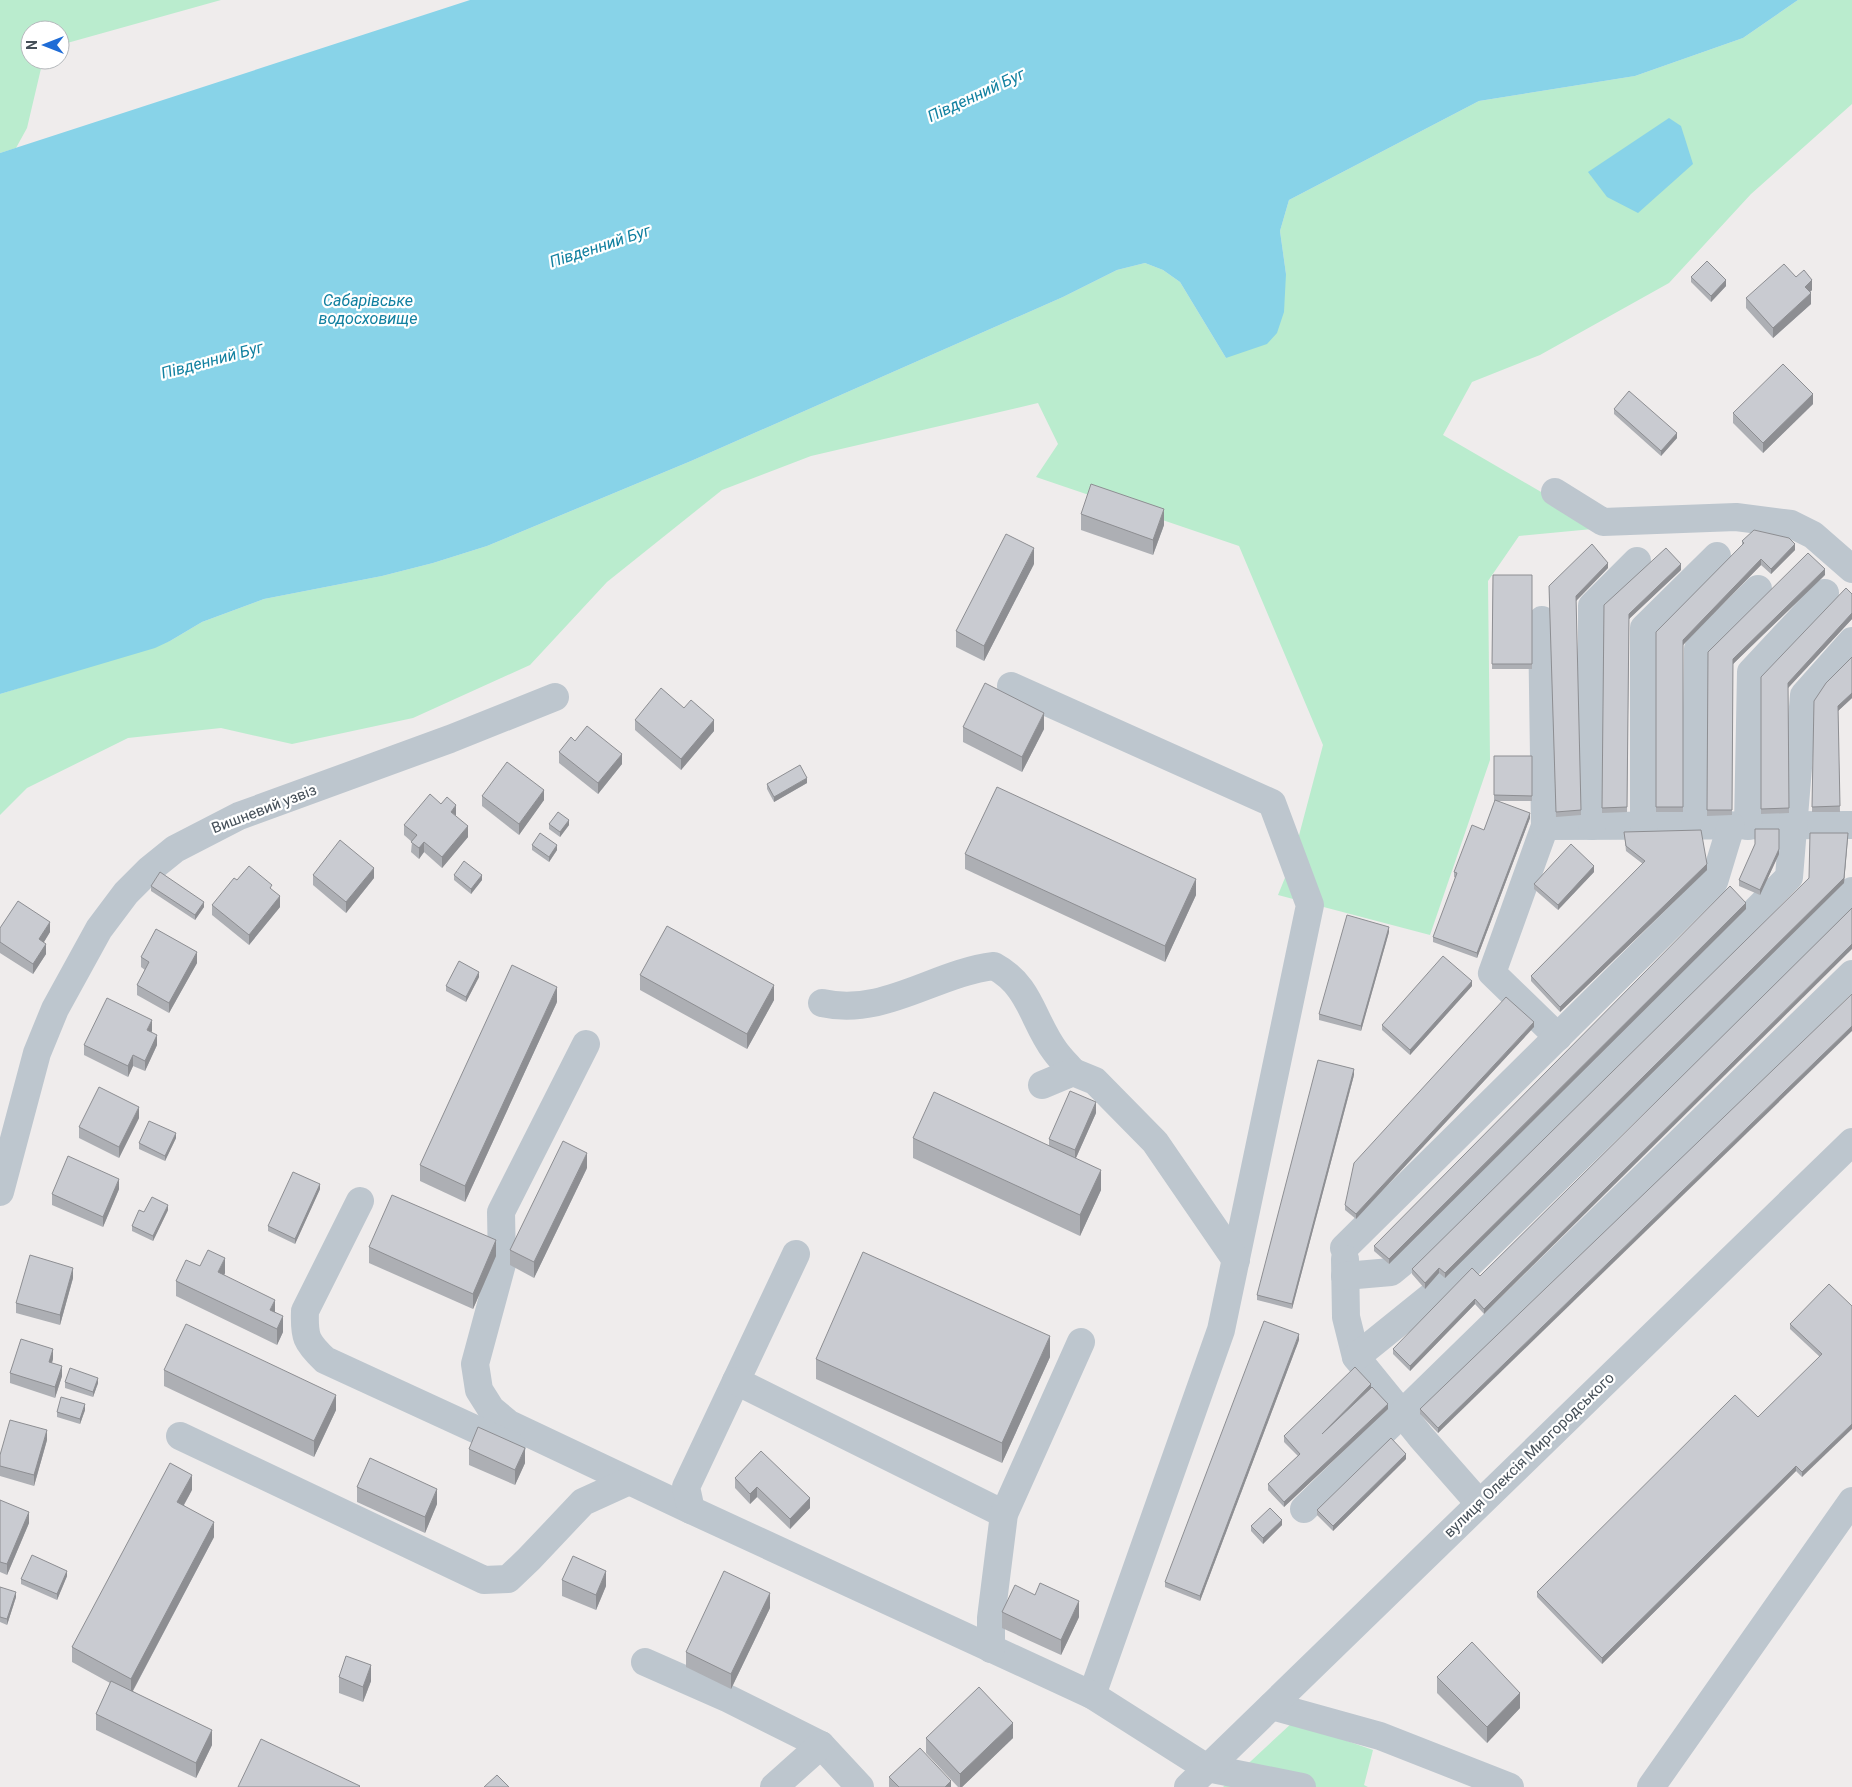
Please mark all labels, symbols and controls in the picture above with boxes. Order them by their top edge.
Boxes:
north arrow [20,20,70,70]
text: N [24,40,40,50]
water label: Південний Буг [924,64,1029,126]
water label: Південний Буг [547,220,654,271]
water label: Сабарівське водосховище [319,291,417,328]
water label: Південний Буг [159,337,266,383]
street label: Вишневий узвіз [209,781,319,837]
street label: вулиця Олексія Миргородського [1440,1369,1618,1541]

